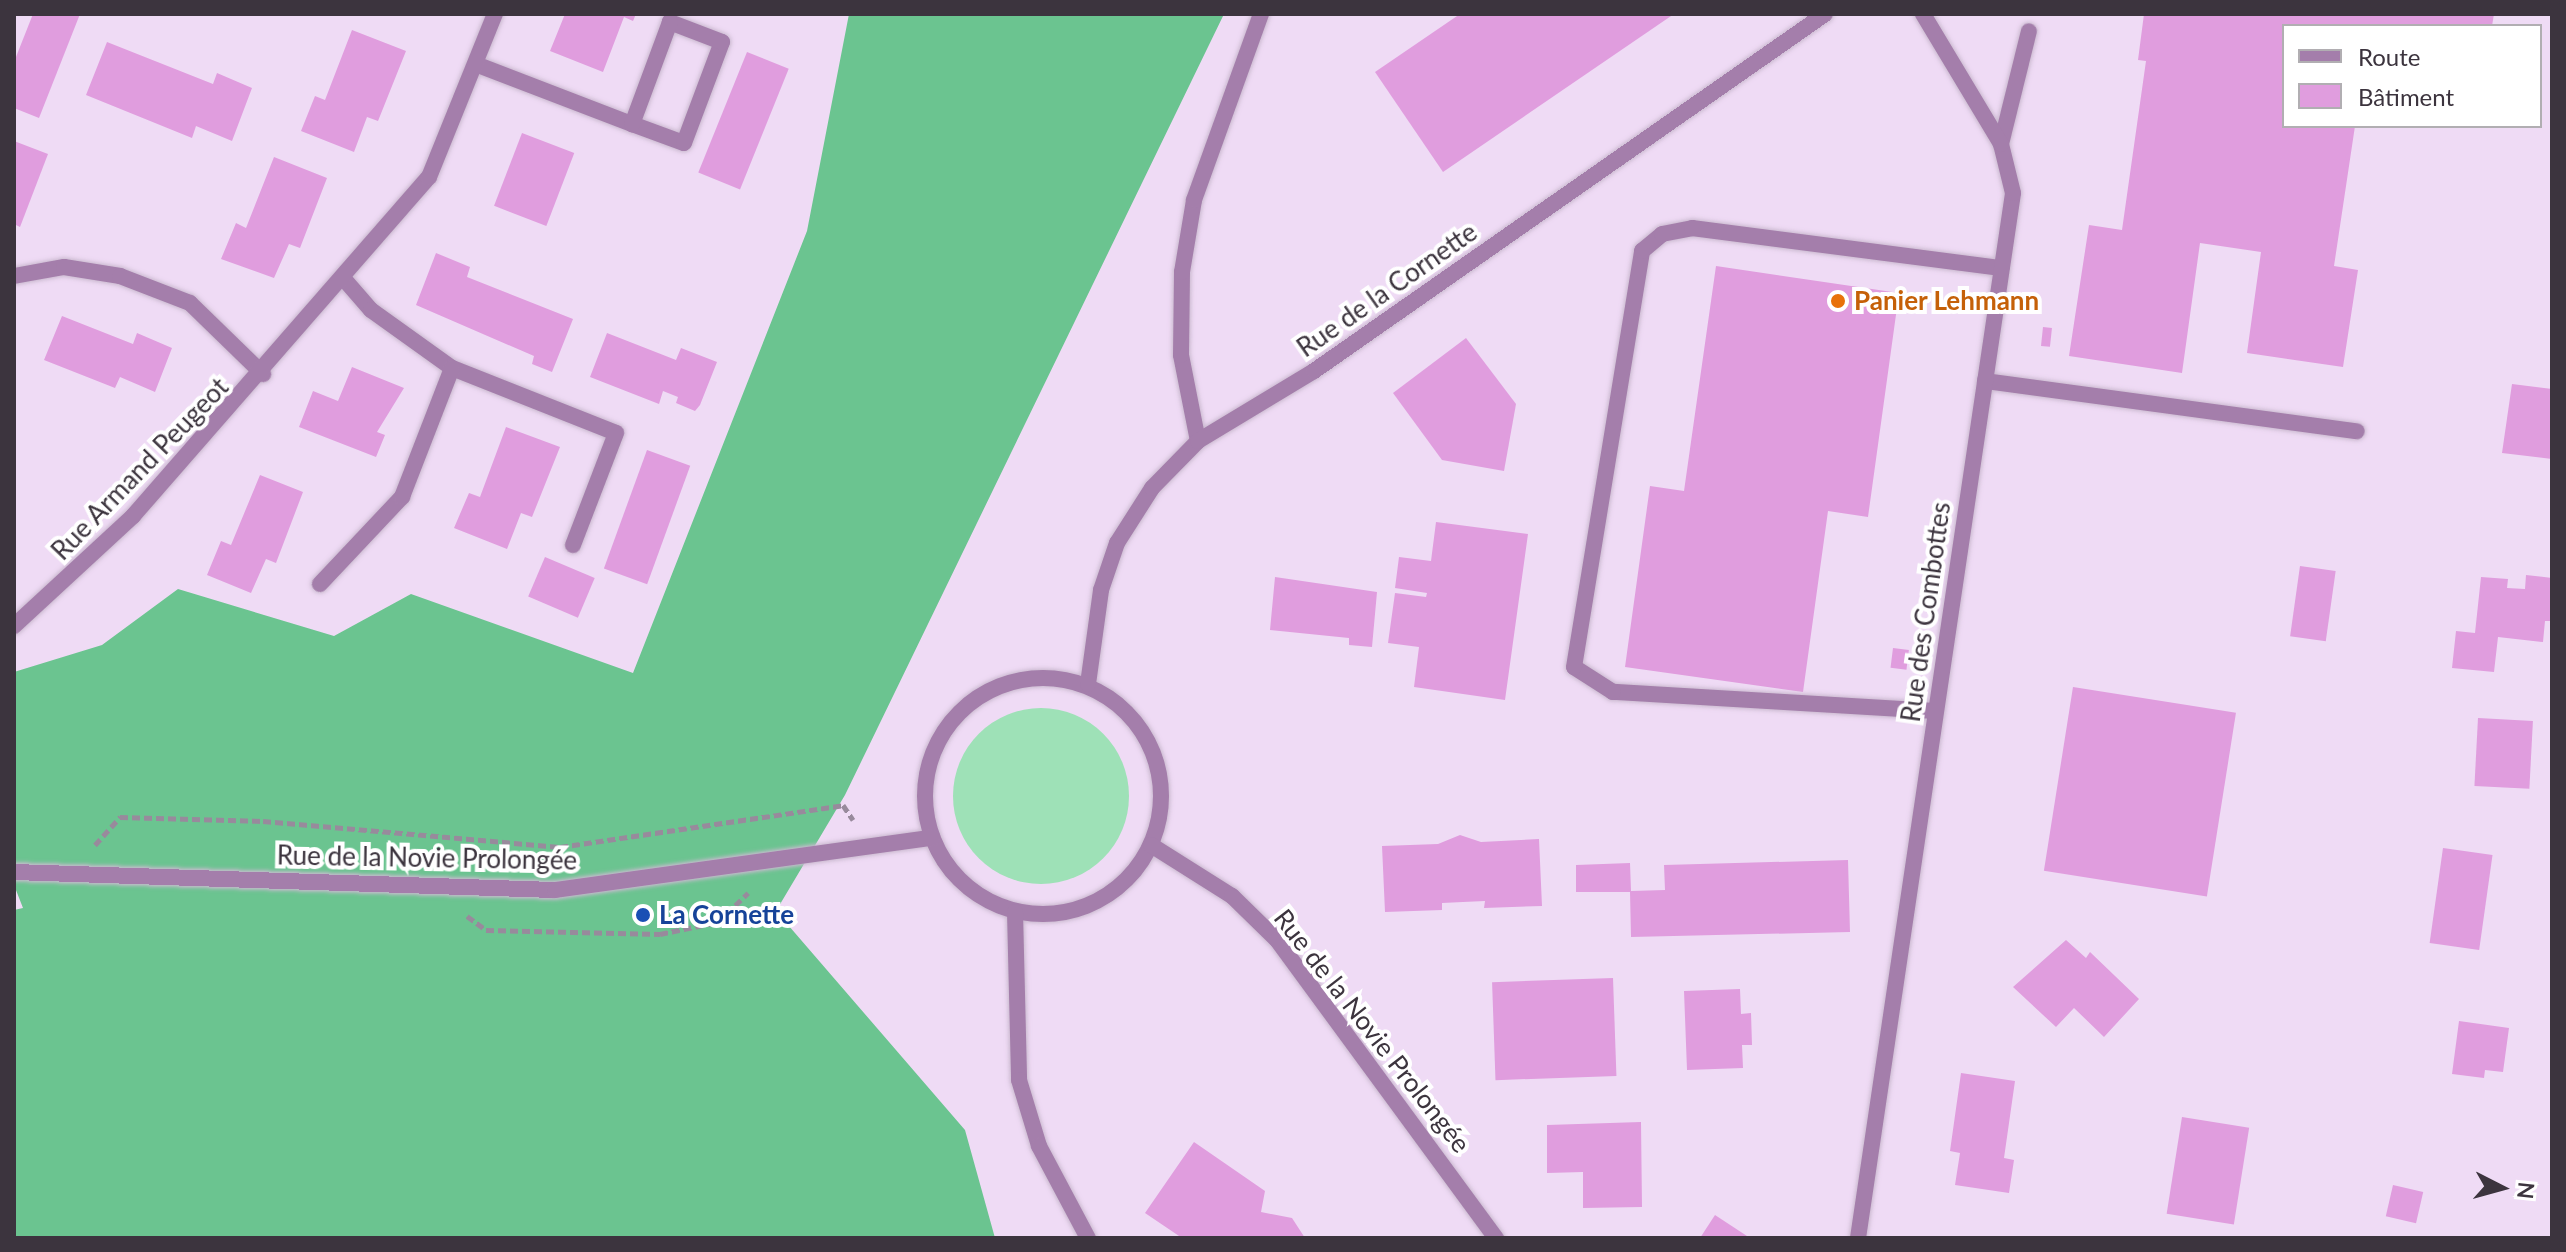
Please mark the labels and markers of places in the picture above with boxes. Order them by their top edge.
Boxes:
place label: Panier Lehmann [1854,285,2040,317]
marker: Panier Lehmann [1829,292,1847,310]
place label: La Cornette [659,899,794,931]
marker: La Cornette [634,906,652,924]

